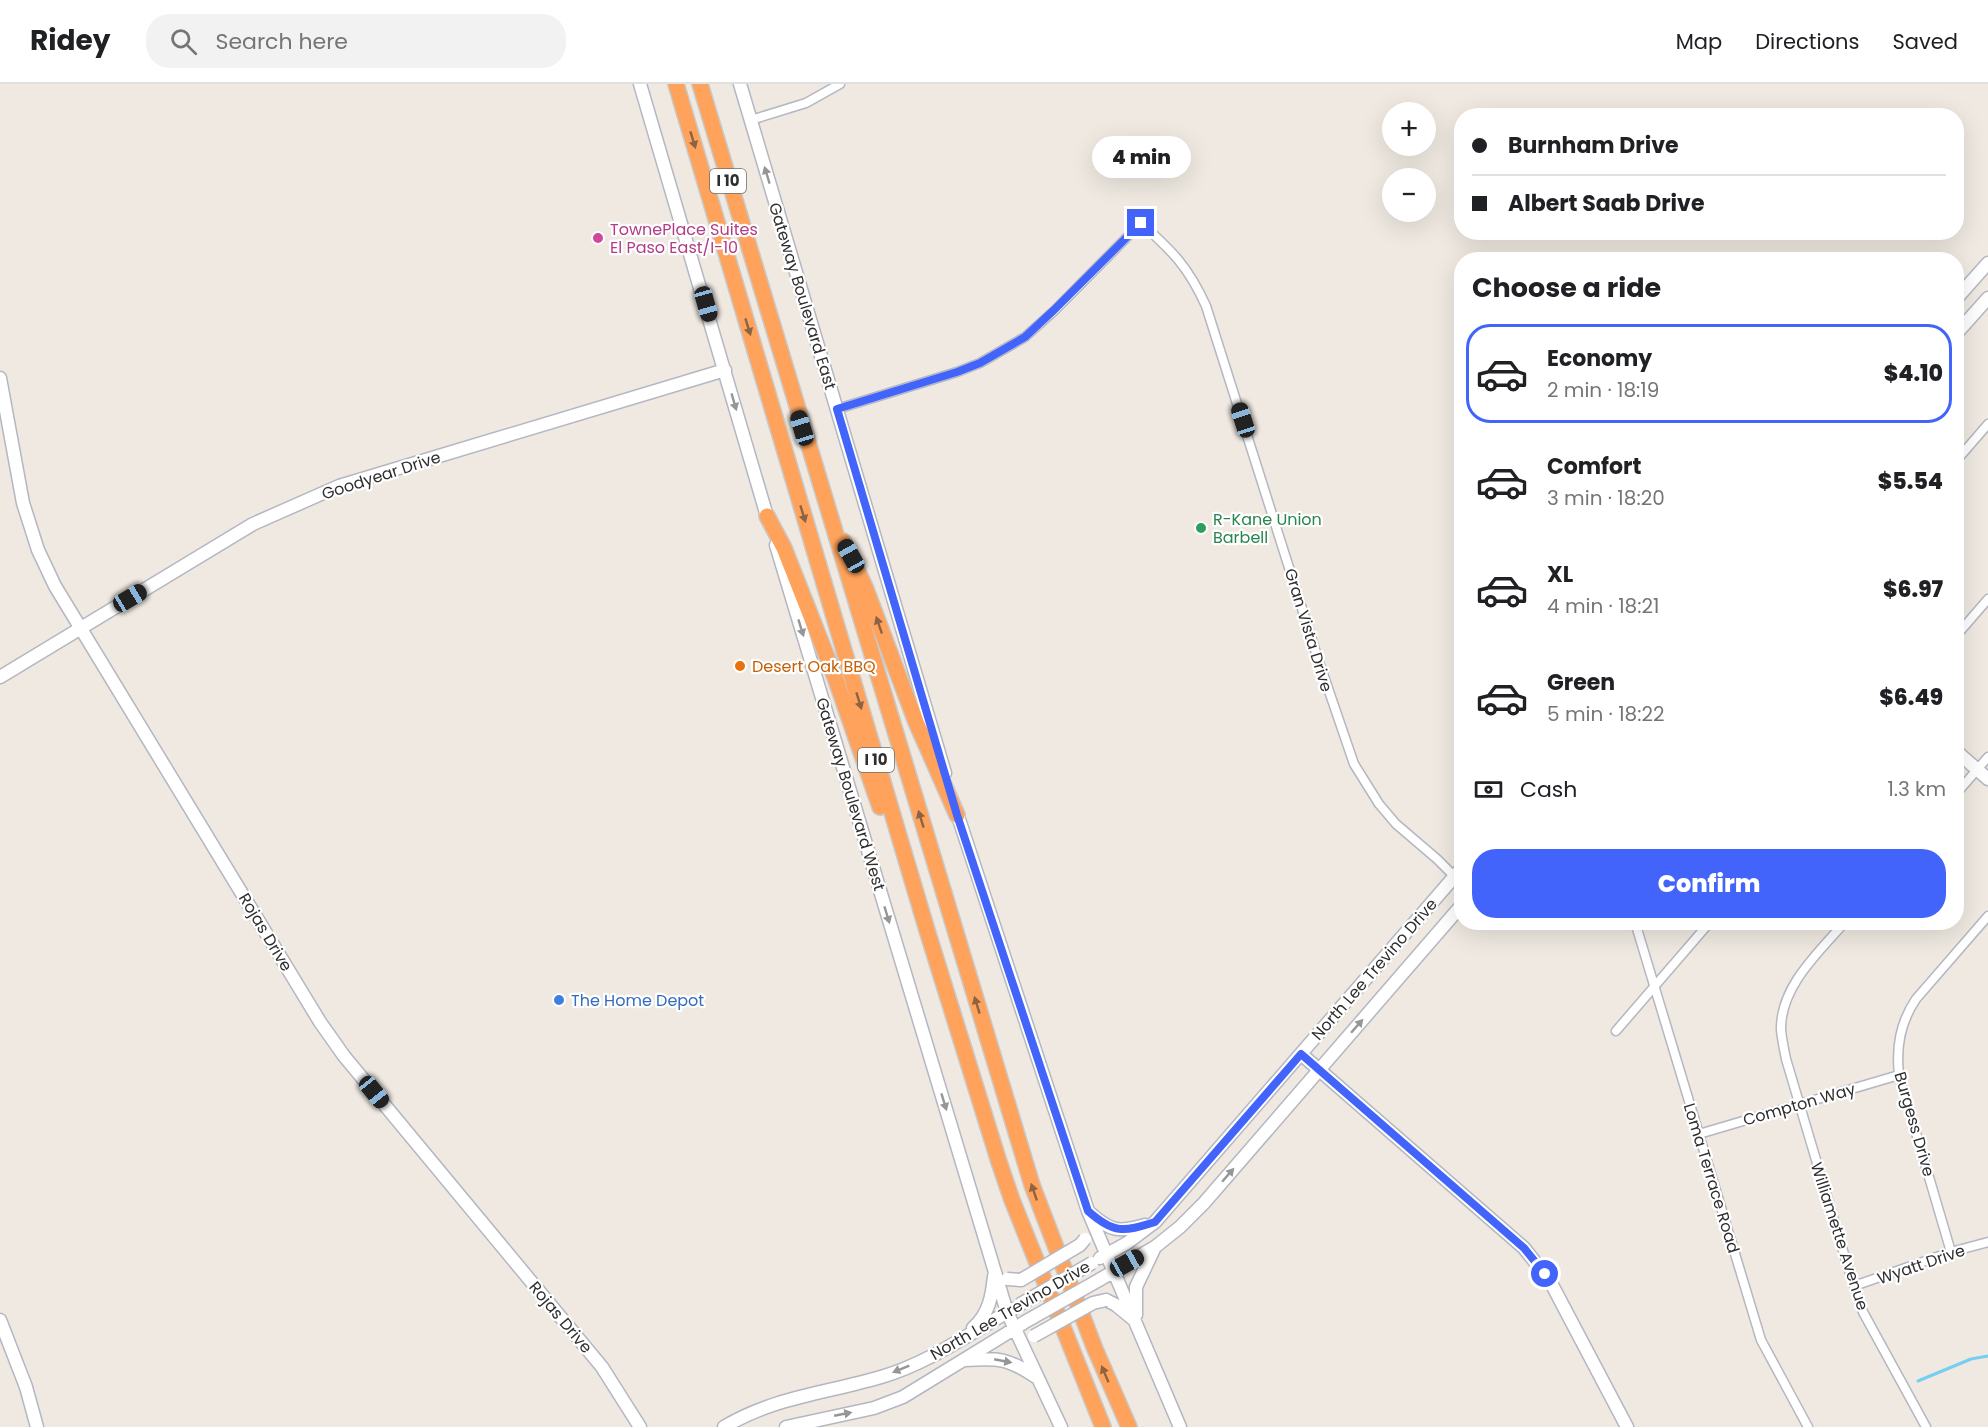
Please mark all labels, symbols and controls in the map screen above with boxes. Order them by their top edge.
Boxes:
search box [146,14,566,68]
text: Ridey [30,21,110,60]
icon: search [167,25,200,58]
text: Search here [215,26,348,57]
text: Map [1676,27,1722,56]
text: Directions [1755,27,1859,56]
text: Saved [1892,27,1958,56]
map controls [1382,102,1436,222]
button: + [1382,102,1436,156]
text: Burnham Drive [1508,130,1679,161]
one-way arrow [689,131,698,149]
callout: 4 min [1092,136,1190,178]
text: 4 min [1112,143,1171,171]
one-way arrow [762,166,771,184]
button: − [1382,168,1436,222]
road number: I 10 [710,169,746,193]
text: Albert Saab Drive [1508,188,1704,219]
street label: Gateway Boulevard East [763,200,842,393]
route end [1127,209,1154,236]
place label: TownePlace Suites El Paso East/I-10 [610,218,758,259]
marker: TownePlace Suites El Paso East/I-10 [591,231,605,245]
text: Choose a ride [1472,269,1661,306]
car [692,284,720,324]
one-way arrow [744,318,753,336]
text: Economy [1547,343,1652,374]
icon: car [1475,347,1529,401]
text: $4.10 [1884,358,1943,389]
text: 2 min · 18:19 [1547,376,1659,404]
one-way arrow [730,393,740,411]
car [1229,400,1257,440]
car [788,408,816,448]
street label: Goodyear Drive [319,445,444,506]
text: Comfort [1547,451,1641,482]
icon: car [1475,455,1529,509]
text: $5.54 [1878,466,1943,497]
text: 3 min · 18:20 [1547,484,1665,512]
one-way arrow [799,505,809,523]
place label: R-Kane Union Barbell [1213,508,1322,549]
marker: R-Kane Union Barbell [1194,521,1208,535]
car [834,536,868,576]
text: XL [1547,559,1573,590]
icon: car [1475,563,1529,617]
street label: Gran Vista Drive [1279,566,1338,695]
text: $6.97 [1883,574,1943,605]
car [110,581,150,615]
text: 4 min · 18:21 [1547,592,1659,620]
one-way arrow [873,616,883,634]
one-way arrow [797,619,806,637]
place label: Desert Oak BBQ [752,655,876,678]
marker: Desert Oak BBQ [733,659,747,673]
text: Green [1547,667,1615,698]
icon: car [1475,671,1529,725]
text: $6.49 [1879,682,1943,713]
one-way arrow [855,692,864,710]
street label: Gateway Boulevard West [810,695,891,894]
text: 5 min · 18:22 [1547,700,1664,728]
road number: I 10 [858,748,894,772]
icon: cash [1472,773,1505,806]
text: Cash [1520,774,1577,805]
text: 1.3 km [1887,775,1946,803]
one-way arrow [916,810,925,828]
button: Confirm [1472,849,1946,918]
street label: Rojas Drive [233,889,298,976]
street label: North Lee Trevino Drive [1306,893,1443,1045]
one-way arrow [883,906,892,924]
place label: The Home Depot [571,989,704,1012]
marker: The Home Depot [552,993,566,1007]
one-way arrow [972,996,981,1014]
one-way arrow [1350,1019,1363,1034]
street label: Burgess Drive [1889,1069,1940,1179]
car [356,1072,392,1112]
street label: Compton Way [1740,1077,1858,1132]
one-way arrow [940,1093,949,1111]
street label: Loma Terrace Road [1678,1100,1745,1256]
street label: Williamette Avenue [1805,1159,1874,1313]
one-way arrow [1221,1168,1234,1183]
one-way arrow [1029,1183,1039,1201]
street label: Wyatt Drive [1874,1239,1968,1290]
car [1107,1246,1147,1280]
street label: North Lee Trevino Drive [926,1255,1095,1366]
route start [1531,1260,1558,1287]
street label: Rojas Drive [524,1276,598,1358]
one-way arrow [994,1357,1013,1366]
one-way arrow [1100,1364,1110,1382]
one-way arrow [892,1365,910,1375]
one-way arrow [834,1409,853,1418]

